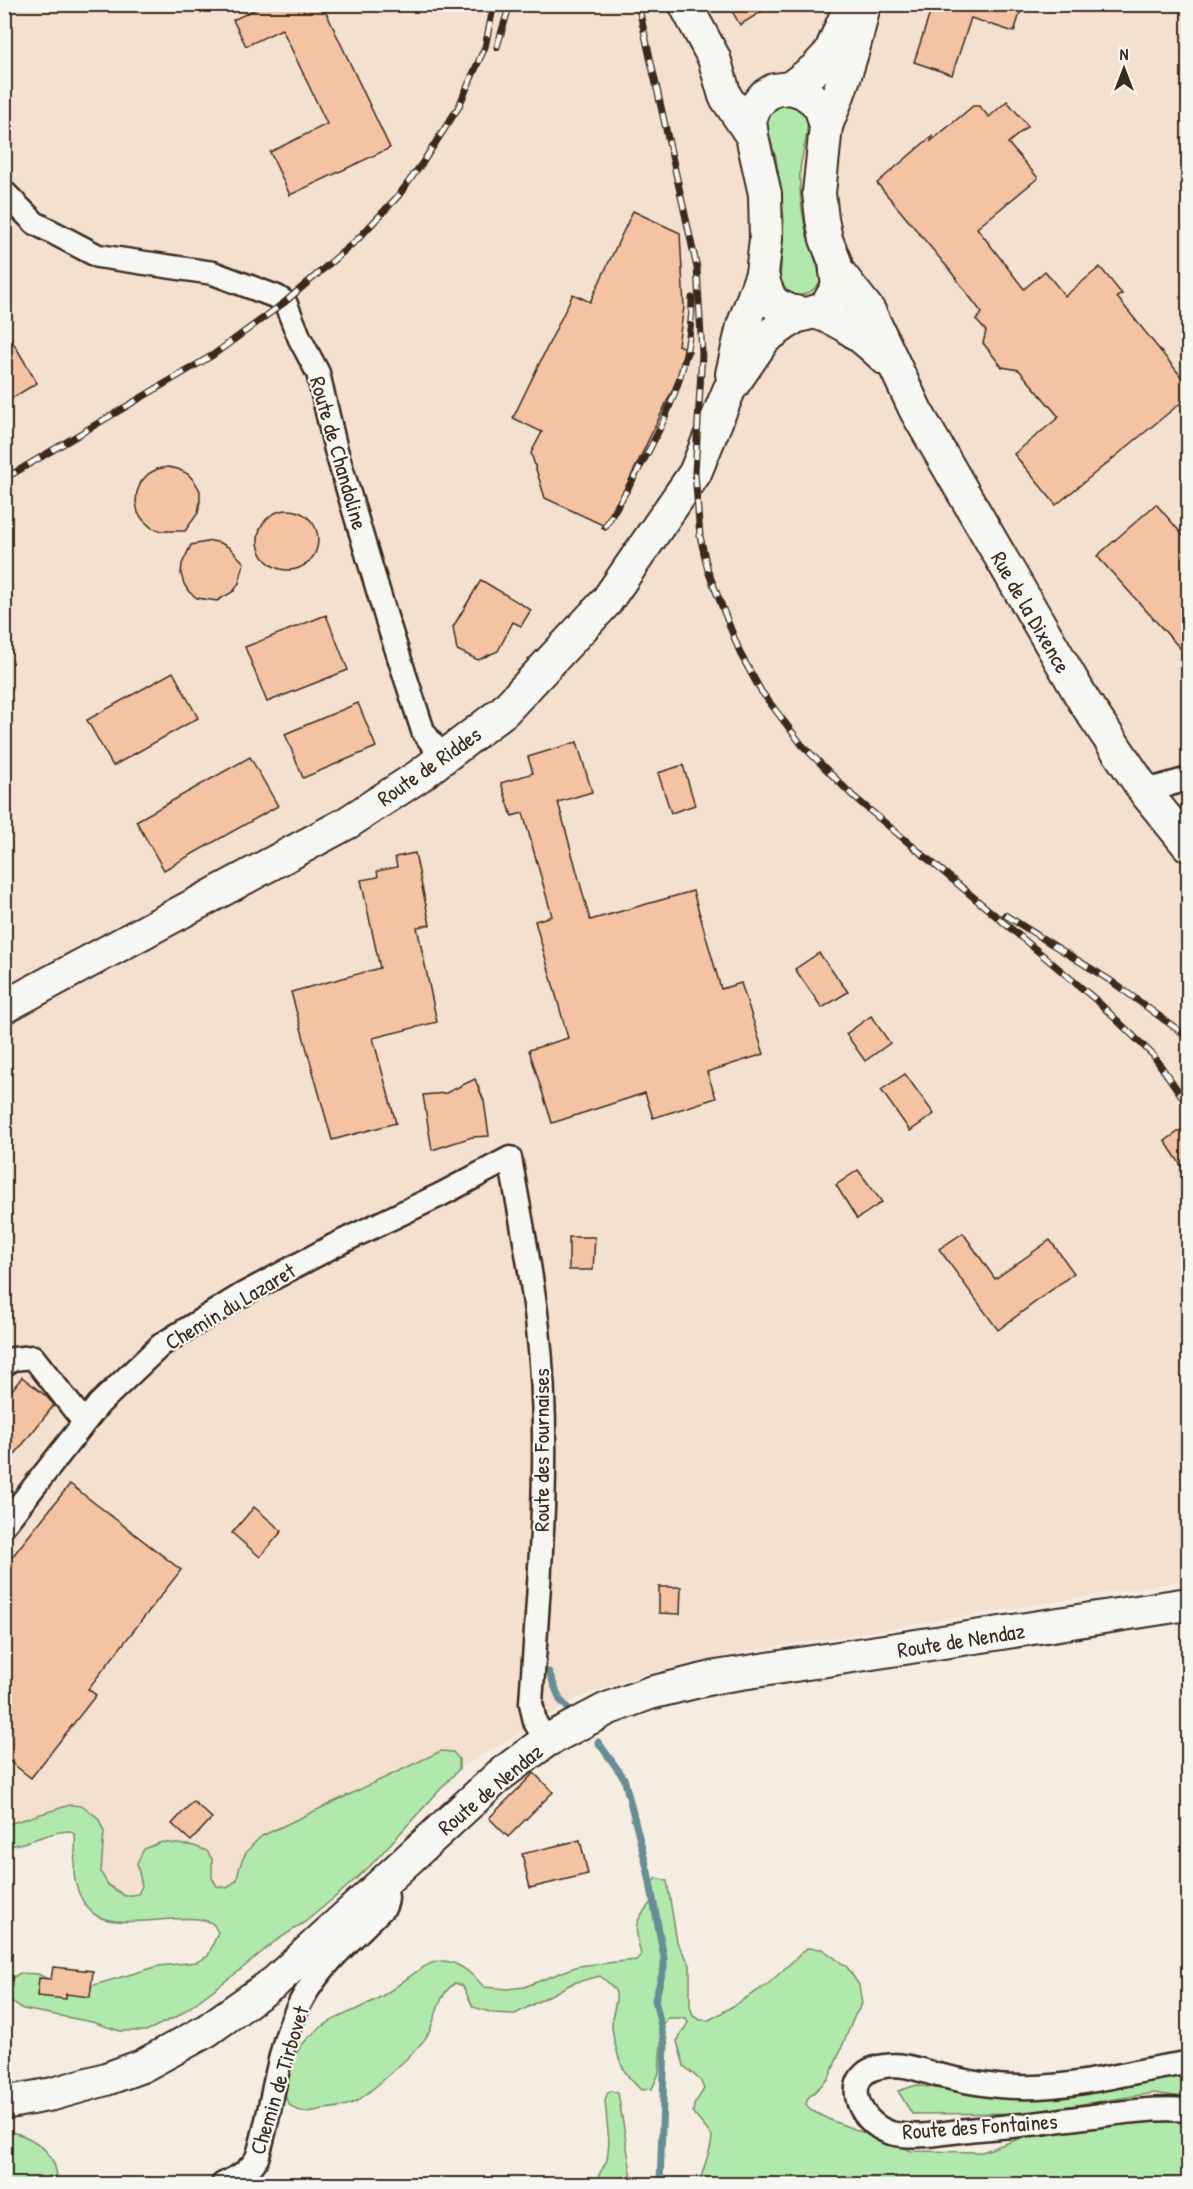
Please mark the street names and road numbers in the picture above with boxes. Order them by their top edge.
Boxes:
street label: Route de Chandoline [303,373,375,533]
street label: Rue de la Dixence [984,546,1078,678]
street label: Route de Riddes [371,719,487,813]
street label: Chemin du Lazaret [159,1255,301,1357]
street label: Route des Fournaises [526,1368,556,1532]
street label: Route de Nendaz [895,1615,1027,1665]
street label: Route de Nendaz [431,1736,549,1842]
street label: Chemin de Tirbovet [242,2002,316,2158]
street label: Route des Fontaines [902,2106,1058,2146]

